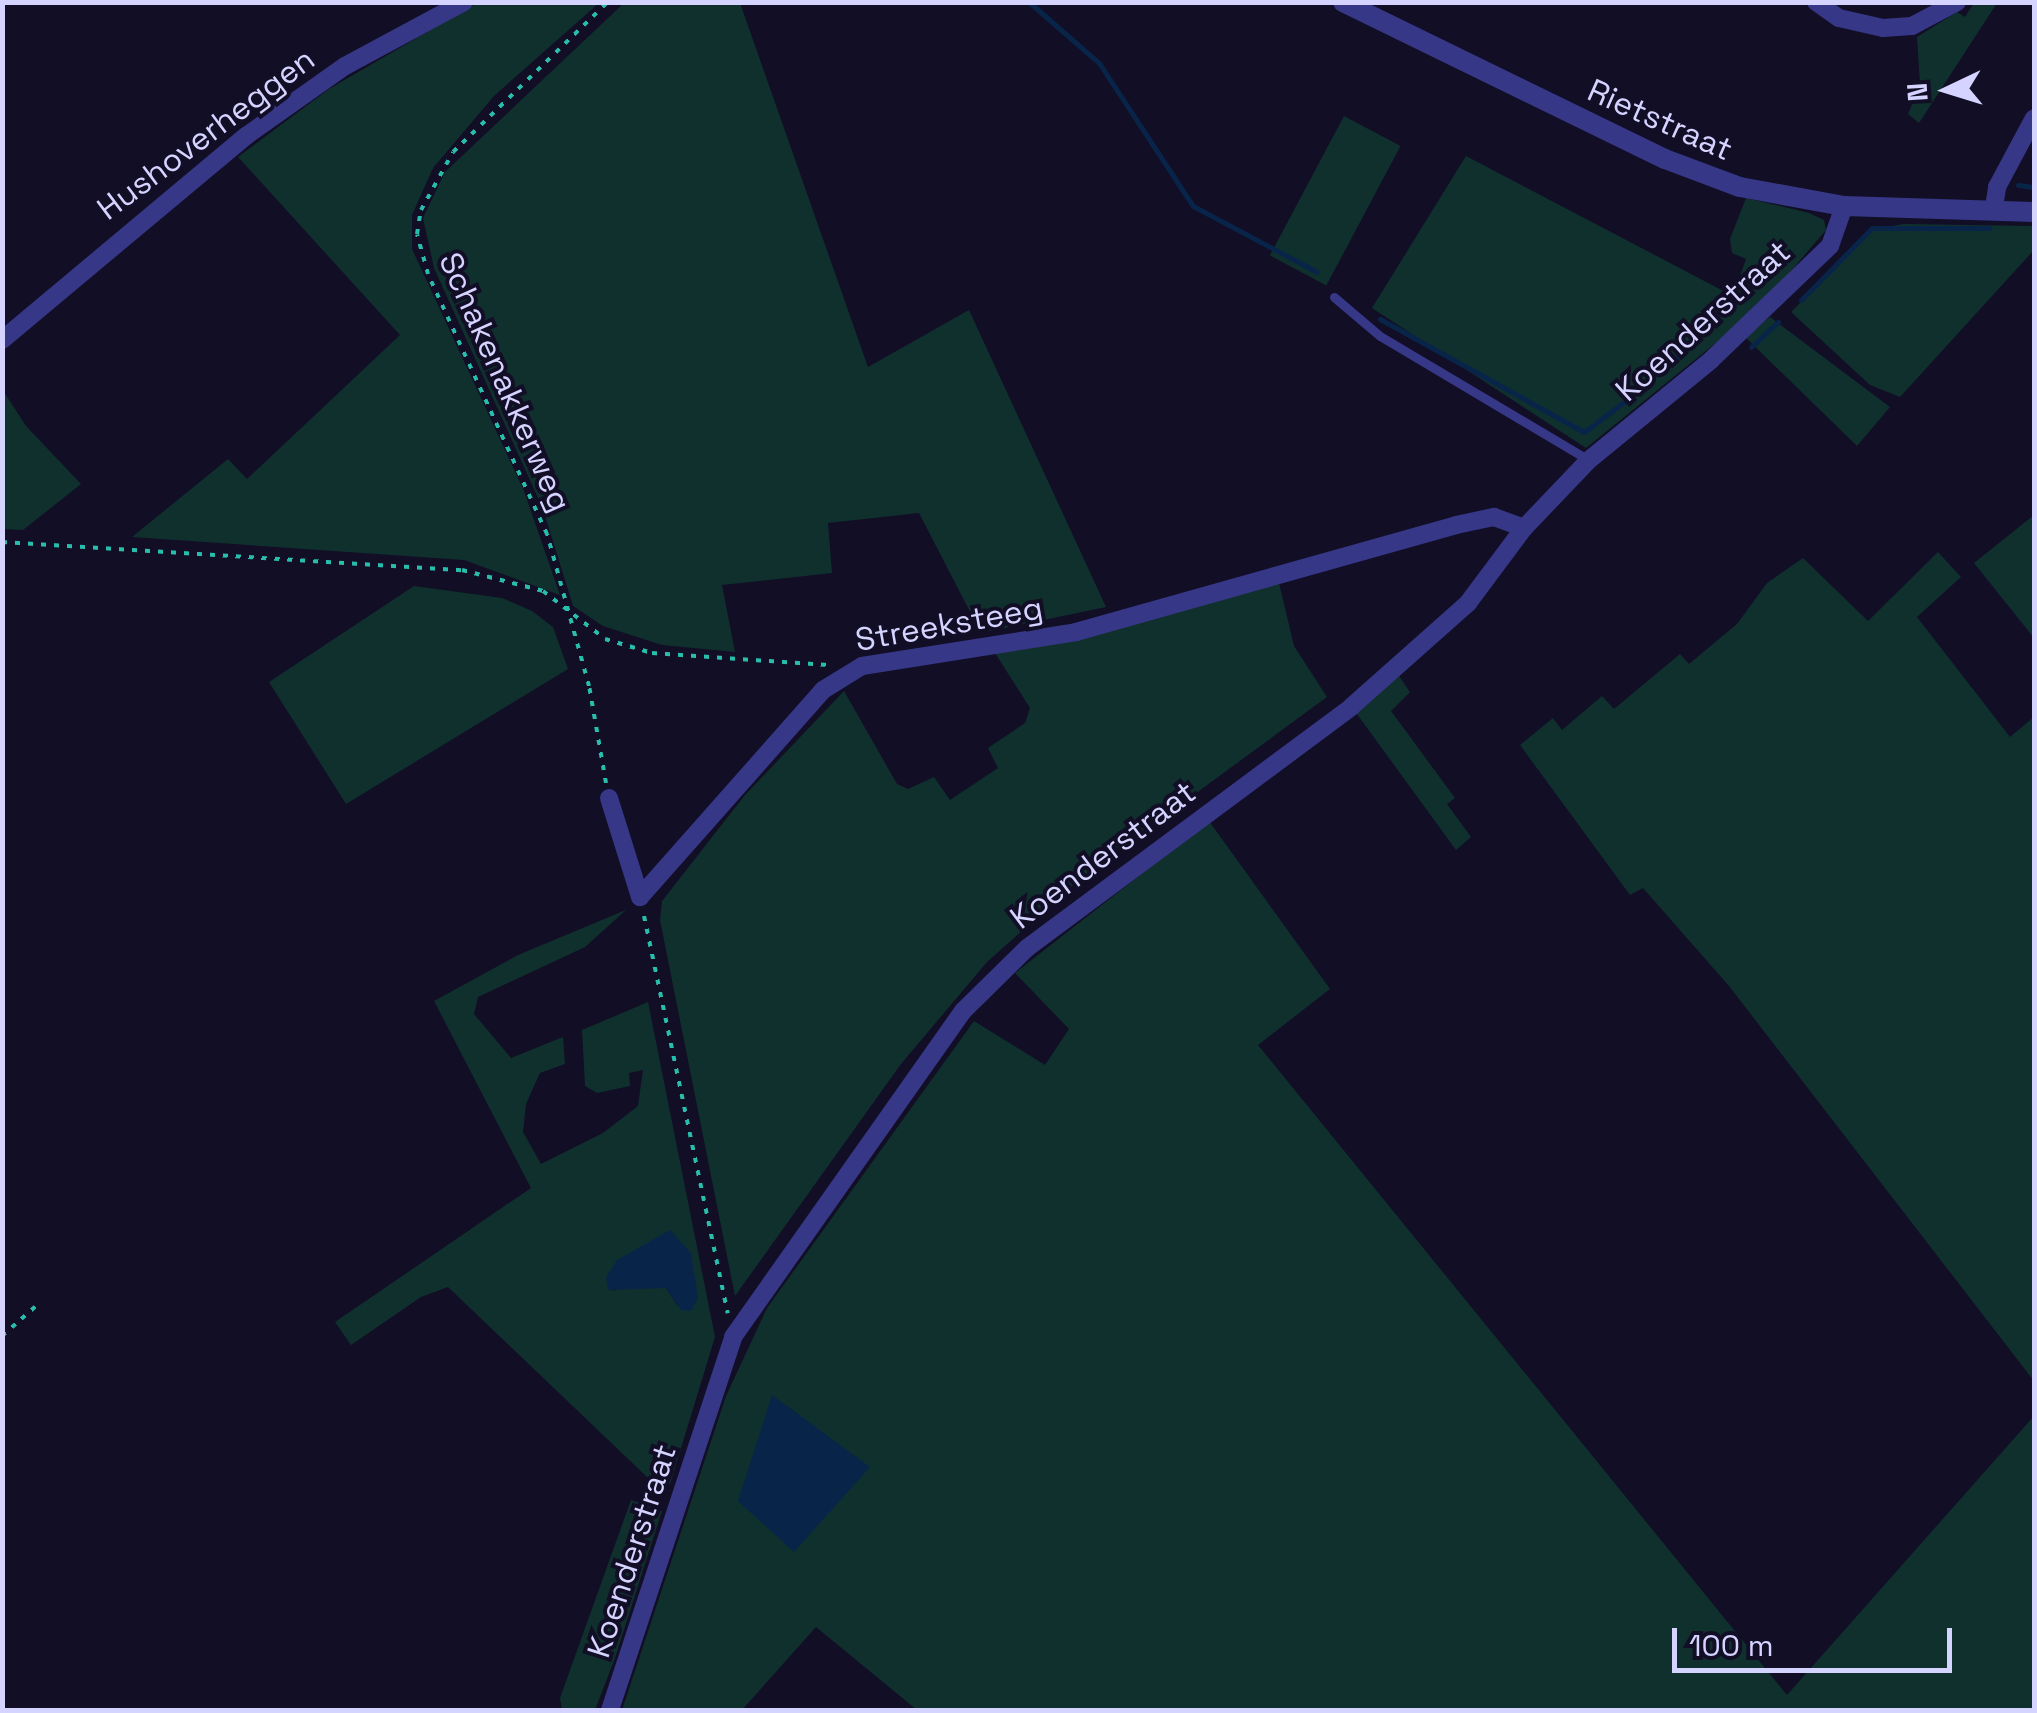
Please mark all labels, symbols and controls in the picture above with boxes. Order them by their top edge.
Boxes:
street label: Hushoverheggen [90,40,322,228]
north arrow [1897,40,1997,140]
street label: Rietstraat [1582,71,1738,169]
text: N [1898,81,1936,103]
street label: Koenderstraat [1608,233,1798,409]
street label: Schakenakkerweg [431,247,579,517]
street label: Streeksteeg [852,589,1046,659]
street label: Koenderstraat [1003,773,1203,937]
street label: Koenderstraat [579,1440,685,1662]
scale bar [1677,1608,1957,1670]
text: 100 m [1689,1626,1774,1665]

